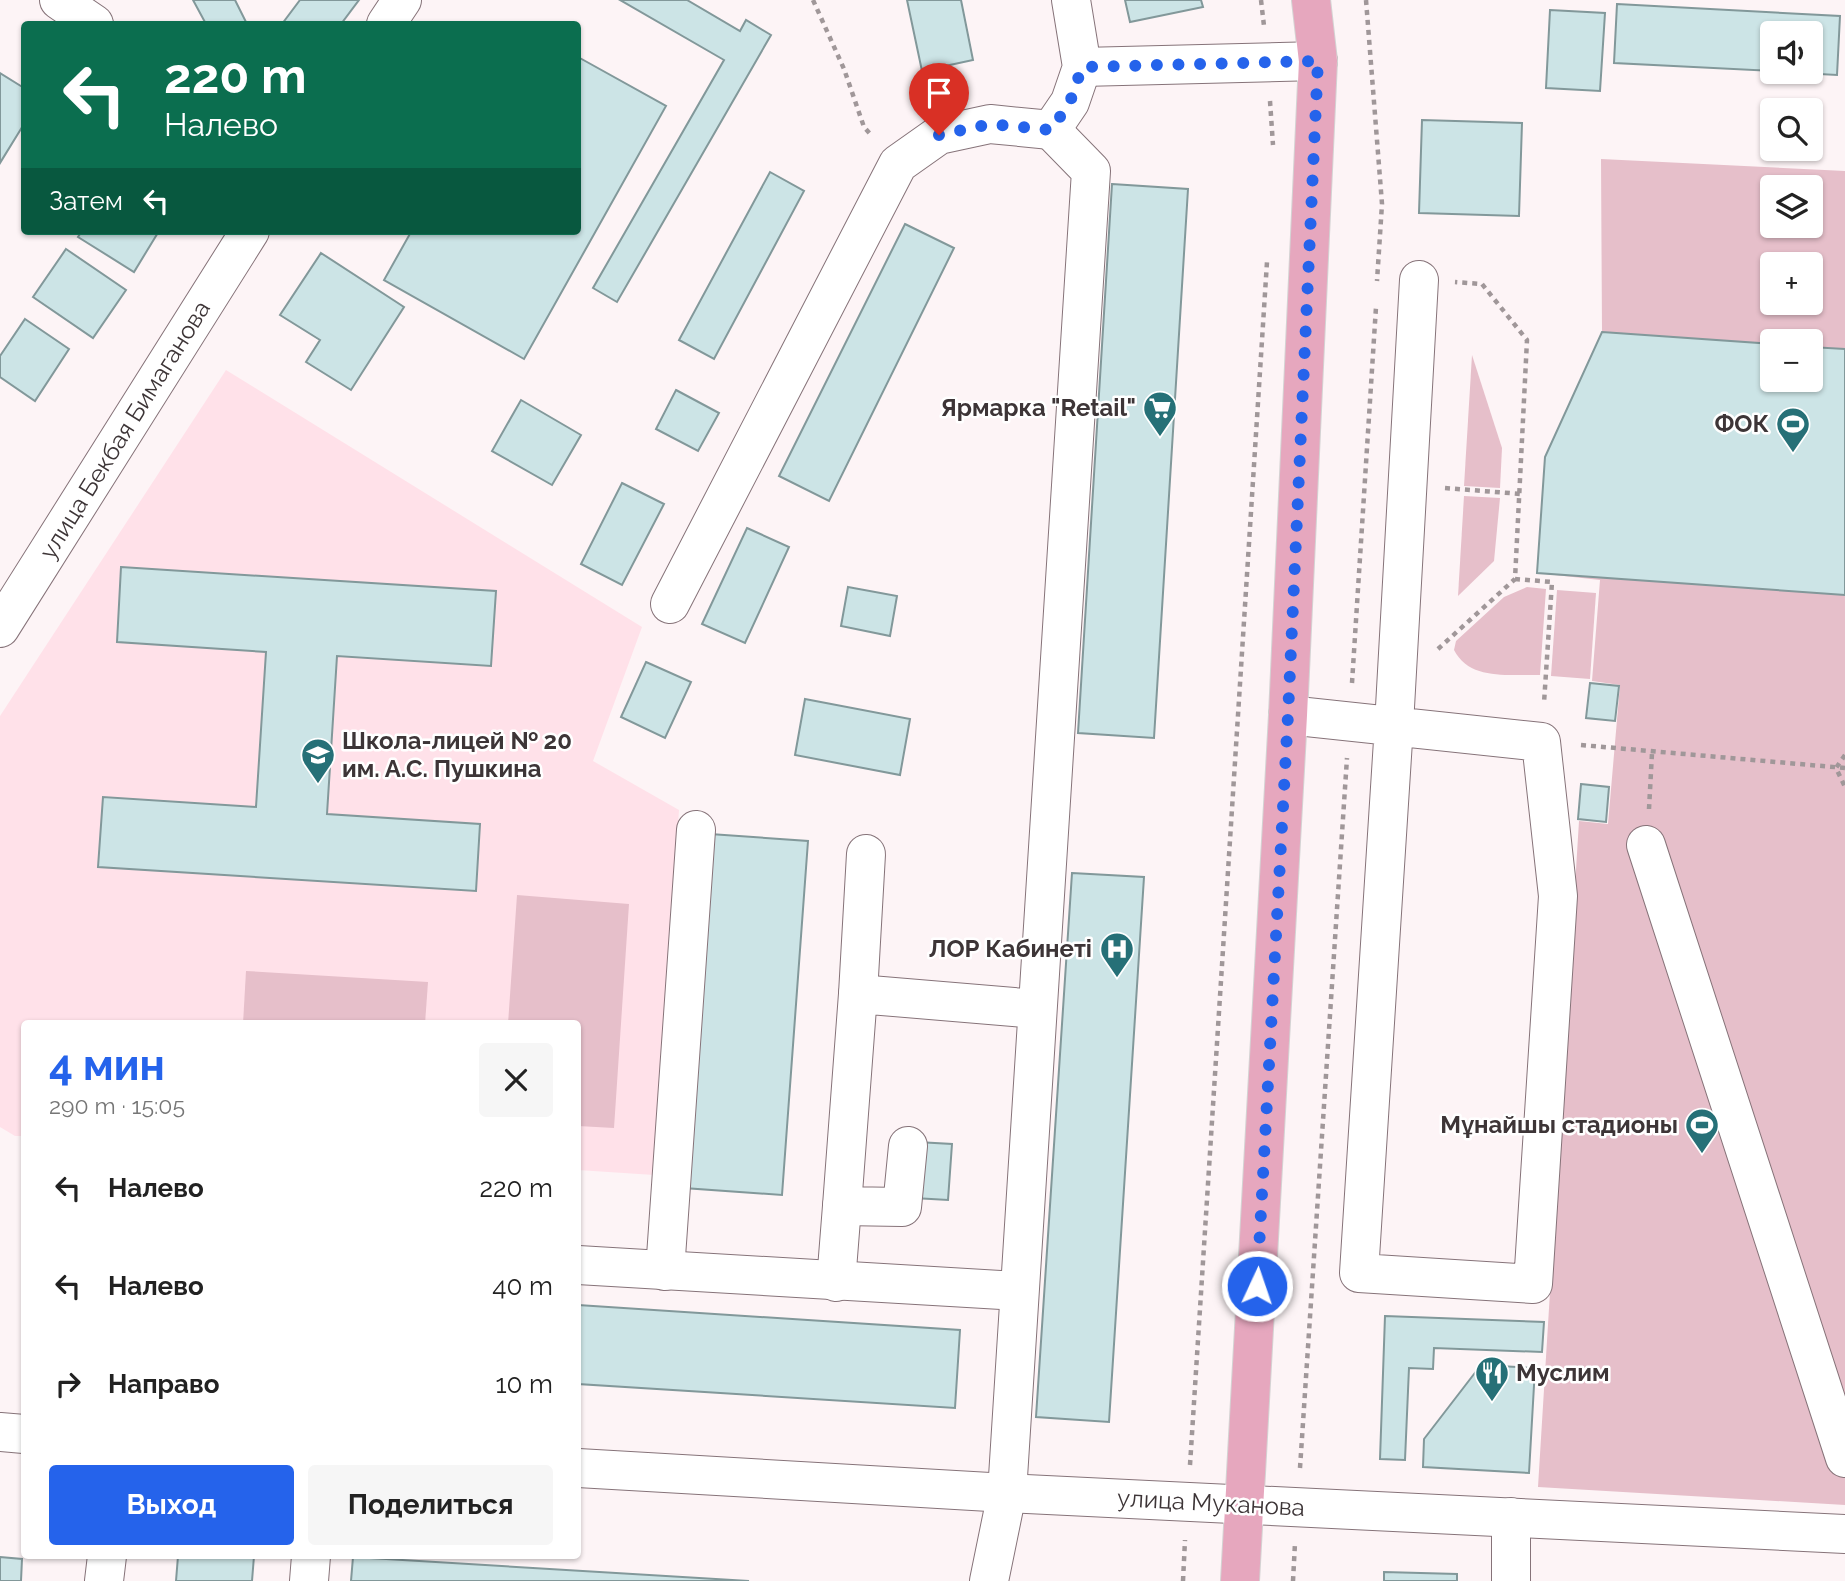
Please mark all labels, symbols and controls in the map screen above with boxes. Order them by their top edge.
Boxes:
map controls [1760,21,1823,392]
button: sound [1760,21,1823,84]
text: 220 m [164,47,307,104]
icon: left [49,49,140,140]
pin [909,63,969,135]
icon: arrive [920,74,958,112]
button: search [1760,98,1823,161]
text: Налево [164,106,278,143]
button: layers [1760,175,1823,238]
icon: left [137,182,175,220]
text: Затем [49,186,123,216]
button: + [1760,252,1823,315]
street label: улица Бекбая Бимаганова [33,295,216,564]
button: − [1760,329,1823,392]
supermarket icon: Ярмарка "Retail" [1141,389,1179,438]
place label: Ярмарка "Retail" [940,393,1136,422]
sports icon: ФОК [1774,405,1812,454]
place label: ФОК [1714,409,1769,438]
place label: Школа-лицей № 20 им. А.С. Пушкина [342,726,572,783]
school or university icon: Школа-лицей № 20 им. А.С. Пушкина [299,736,337,785]
hospital icon: ЛОР Кабинетi [1098,930,1136,979]
place label: ЛОР Кабинетi [929,934,1092,963]
text: 4 мин [49,1041,165,1090]
button: close [479,1043,553,1117]
text: 290 m · 15:05 [49,1092,185,1119]
sports icon: Мұнайшы стадионы [1683,1106,1721,1155]
place label: Мұнайшы стадионы [1440,1110,1678,1139]
icon: left [49,1169,87,1207]
text: Налево [108,1173,204,1203]
text: 220 m [479,1173,553,1203]
position arrow [1220,1249,1294,1323]
icon: left [49,1267,87,1305]
text: Налево [108,1271,204,1301]
text: 40 m [492,1271,553,1301]
restaurant icon: Муслим [1473,1354,1511,1403]
place label: Муслим [1516,1358,1610,1387]
icon: right [49,1365,87,1403]
text: Направо [108,1369,219,1399]
text: 10 m [495,1369,553,1399]
button: Выход [49,1465,294,1545]
button: Поделиться [308,1465,553,1545]
street label: улица Муканова [1117,1483,1306,1522]

